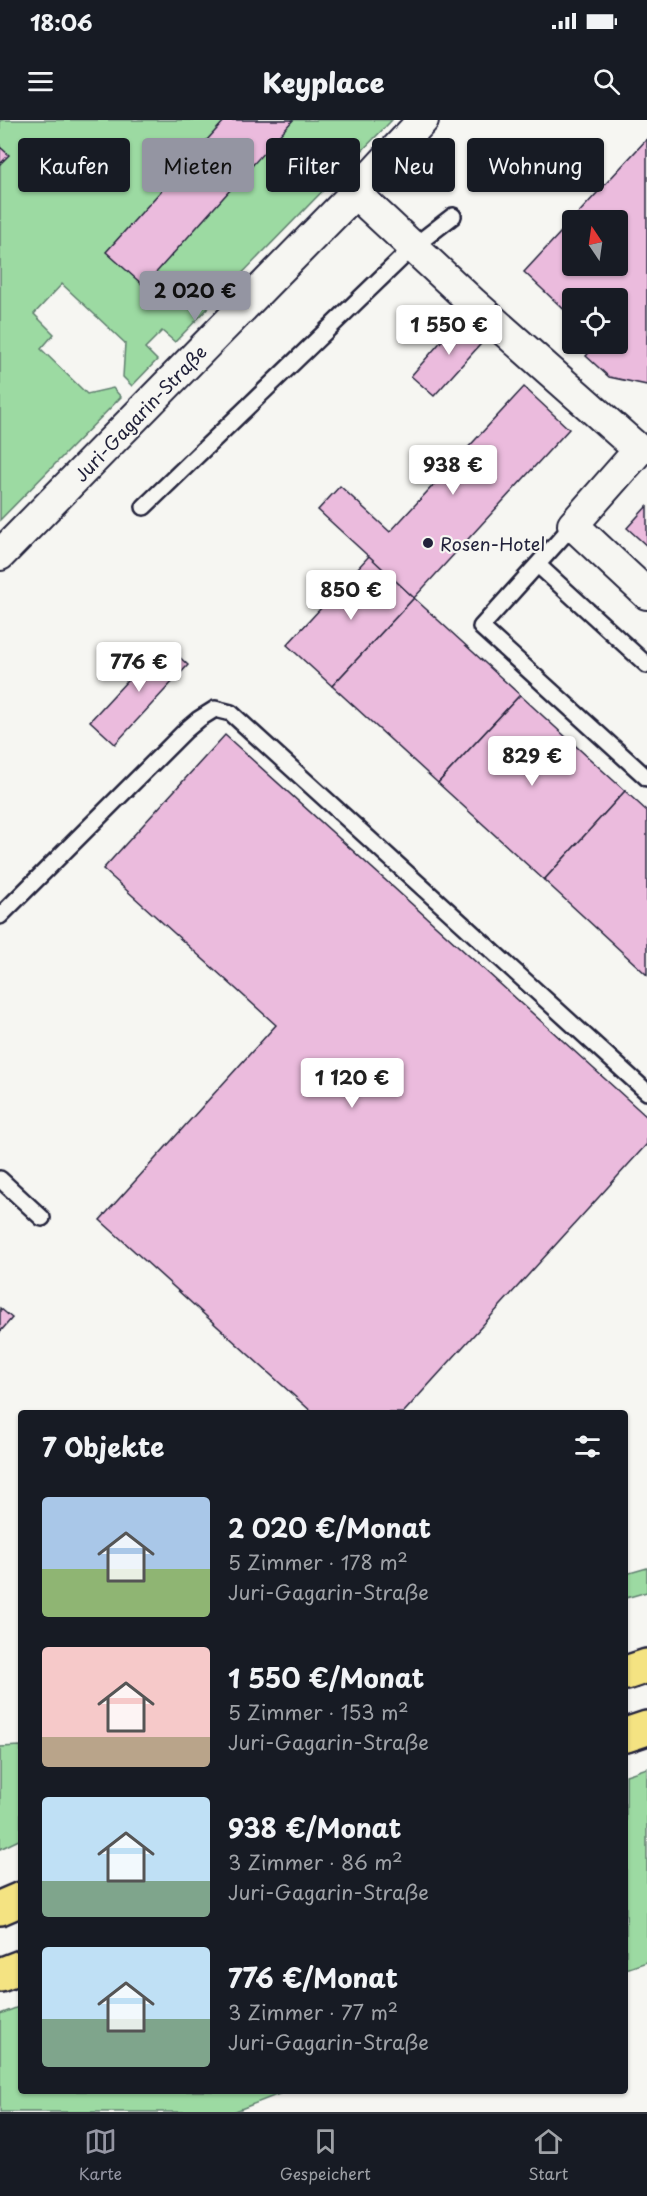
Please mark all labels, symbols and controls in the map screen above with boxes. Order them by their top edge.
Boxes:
text: 18:06 [30,5,93,38]
text: Keyplace [263,61,384,102]
icon: menu [24,65,57,98]
icon: search [590,65,623,98]
chip: Kaufen [18,138,130,192]
chip: Mieten [142,138,254,192]
chip: Filter [266,138,360,192]
chip: Neu [372,138,455,192]
chip: Wohnung [467,138,604,192]
north arrow [562,210,628,276]
map controls [562,210,628,354]
pin: 2 020 € [140,271,250,322]
text: 2 020 € [154,275,236,305]
button: locate [562,288,628,354]
pin: 1 550 € [394,305,504,356]
text: 1 550 € [410,309,488,339]
street label: Juri-Gagarin-Straße [68,339,212,487]
pin: 938 € [411,445,495,496]
text: 938 € [423,449,483,479]
place label: Rosen-Hotel [440,530,545,557]
marker: Rosen-Hotel [421,536,435,550]
pin: 850 € [309,570,393,621]
text: 850 € [320,574,382,604]
pin: 776 € [97,642,181,693]
text: 776 € [110,646,168,676]
pin: 829 € [490,736,574,787]
text: 829 € [502,740,562,770]
pin: 1 120 € [297,1058,407,1109]
text: 1 120 € [315,1062,389,1092]
text: 7 Objekte [42,1427,164,1466]
icon: filters [571,1430,604,1463]
text: 2 020 €/Monat [228,1508,431,1547]
icon: home [90,1521,162,1593]
text: 5 Zimmer · 178 m² [228,1547,408,1577]
text: Juri-Gagarin-Straße [228,1577,429,1607]
text: 1 550 €/Monat [228,1658,424,1697]
icon: home [90,1671,162,1743]
text: 5 Zimmer · 153 m² [228,1697,409,1727]
text: Juri-Gagarin-Straße [228,1727,429,1757]
text: 938 €/Monat [228,1808,401,1847]
icon: home [90,1821,162,1893]
text: 3 Zimmer · 86 m² [228,1847,403,1877]
text: Juri-Gagarin-Straße [228,1877,429,1907]
text: 776 €/Monat [228,1958,398,1997]
icon: home [90,1971,162,2043]
text: 3 Zimmer · 77 m² [228,1997,398,2027]
text: Juri-Gagarin-Straße [228,2027,429,2057]
tab: Karte [79,2125,122,2185]
tab: Gespeichert [280,2125,371,2185]
tab: Start [528,2125,568,2185]

